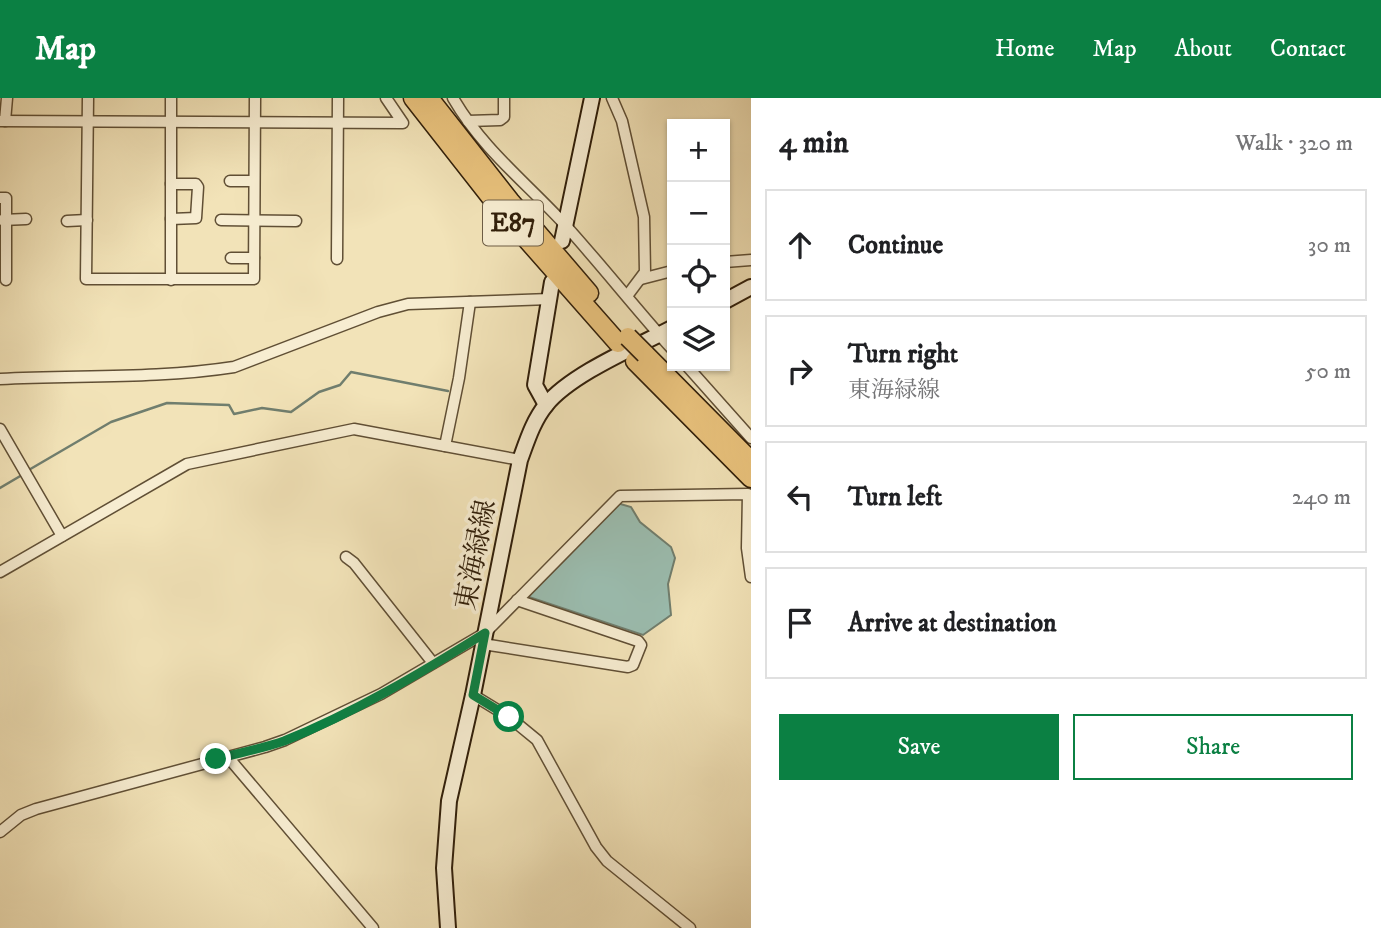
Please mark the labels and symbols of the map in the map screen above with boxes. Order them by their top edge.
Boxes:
road number: E87 [483,200,543,246]
street label: 東海緑線 [448,497,504,613]
route start [493,701,524,732]
route end [200,743,231,774]

